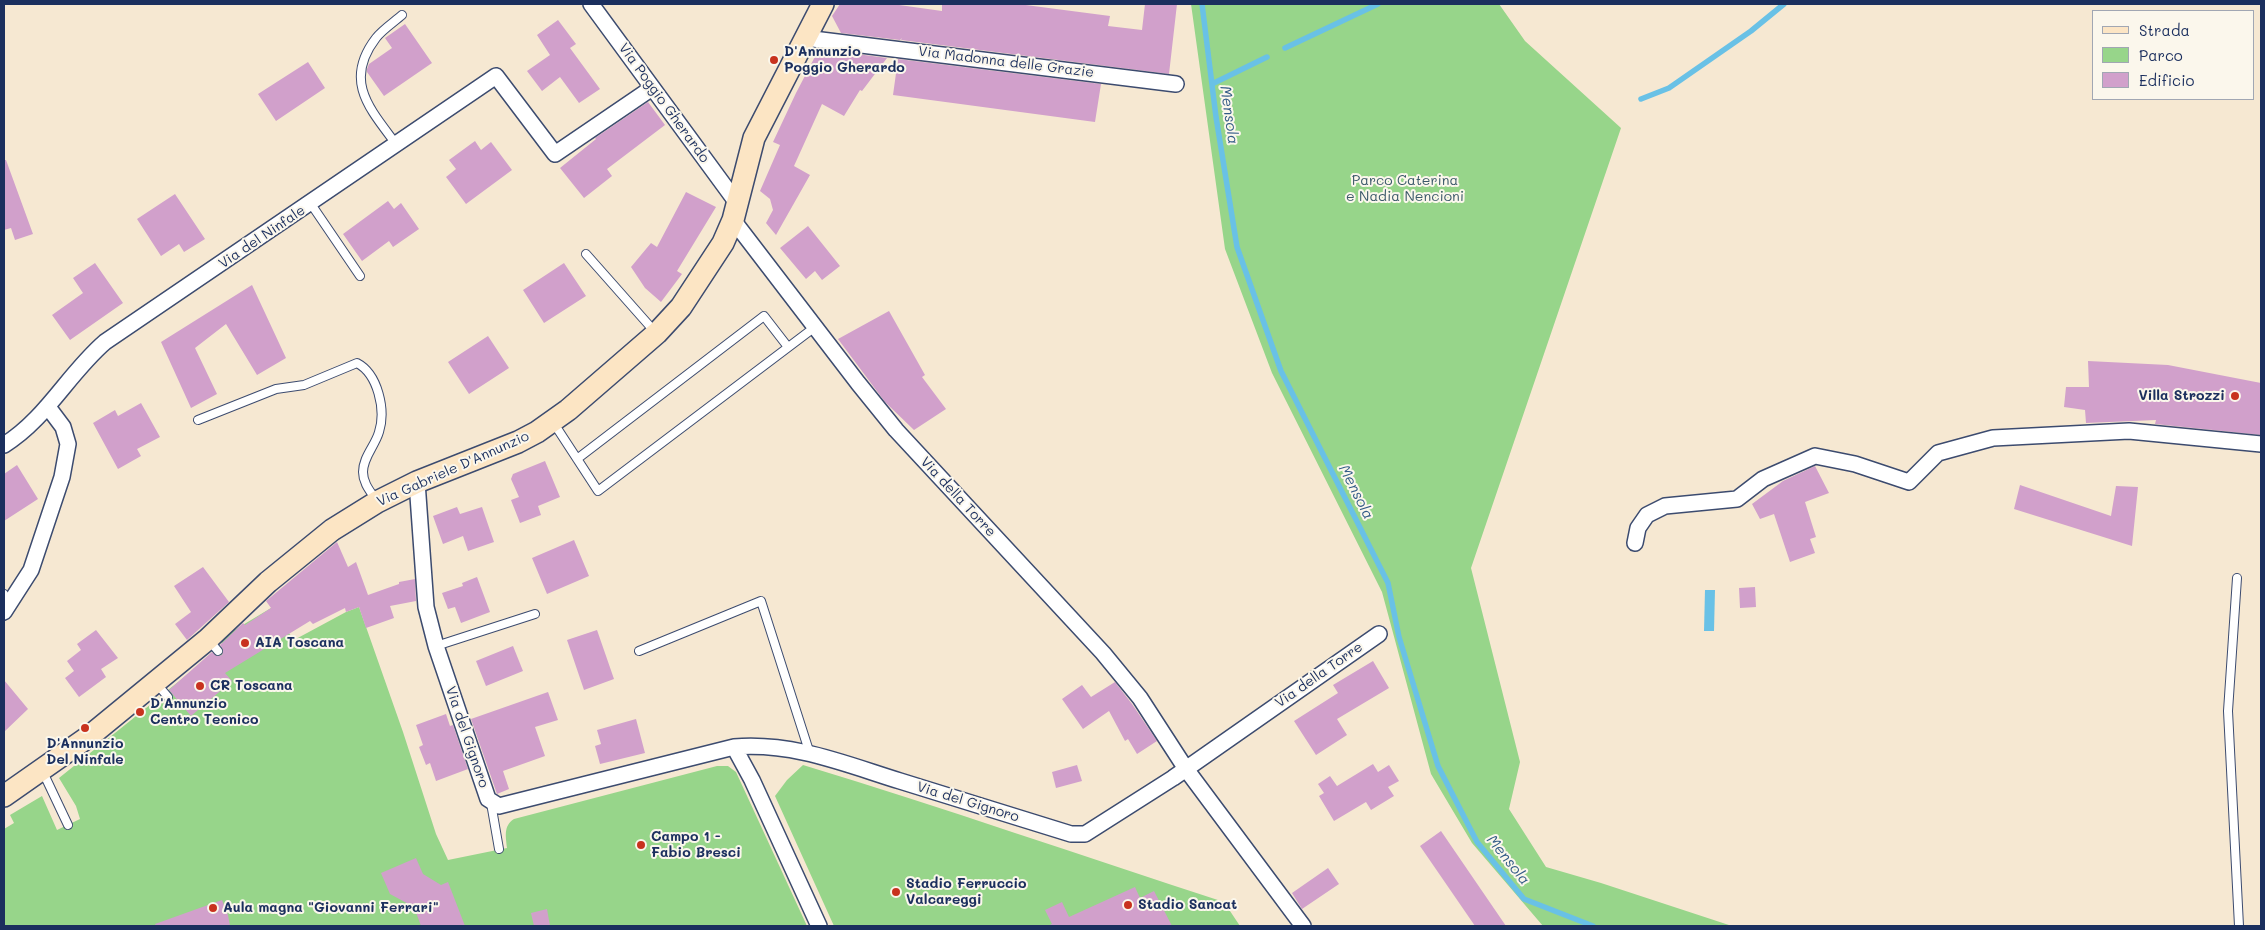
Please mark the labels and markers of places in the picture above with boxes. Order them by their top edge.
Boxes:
place label: D'Annunzio Poggio Gherardo [784,44,905,76]
marker: D'Annunzio Poggio Gherardo [768,54,780,66]
place label: Villa Strozzi [2138,388,2225,404]
marker: Villa Strozzi [2229,390,2241,402]
place label: AIA Toscana [255,635,344,651]
marker: AIA Toscana [239,637,251,649]
place label: CR Toscana [210,678,293,694]
marker: CR Toscana [194,680,206,692]
place label: D'Annunzio Centro Tecnico [150,696,258,729]
marker: D'Annunzio Centro Tecnico [134,706,146,718]
marker: D'Annunzio Del Ninfale [79,722,91,734]
place label: D'Annunzio Del Ninfale [46,736,124,769]
place label: Campo 1 - Fabio Bresci [651,829,741,862]
marker: Campo 1 - Fabio Bresci [635,839,647,851]
place label: Stadio Ferruccio Valcareggi [906,876,1027,909]
marker: Stadio Ferruccio Valcareggi [890,886,902,898]
place label: Stadio Sancat [1138,897,1237,913]
marker: Stadio Sancat [1122,899,1134,911]
place label: Aula magna "Giovanni Ferrari" [223,900,439,916]
marker: Aula magna "Giovanni Ferrari" [207,902,219,914]

